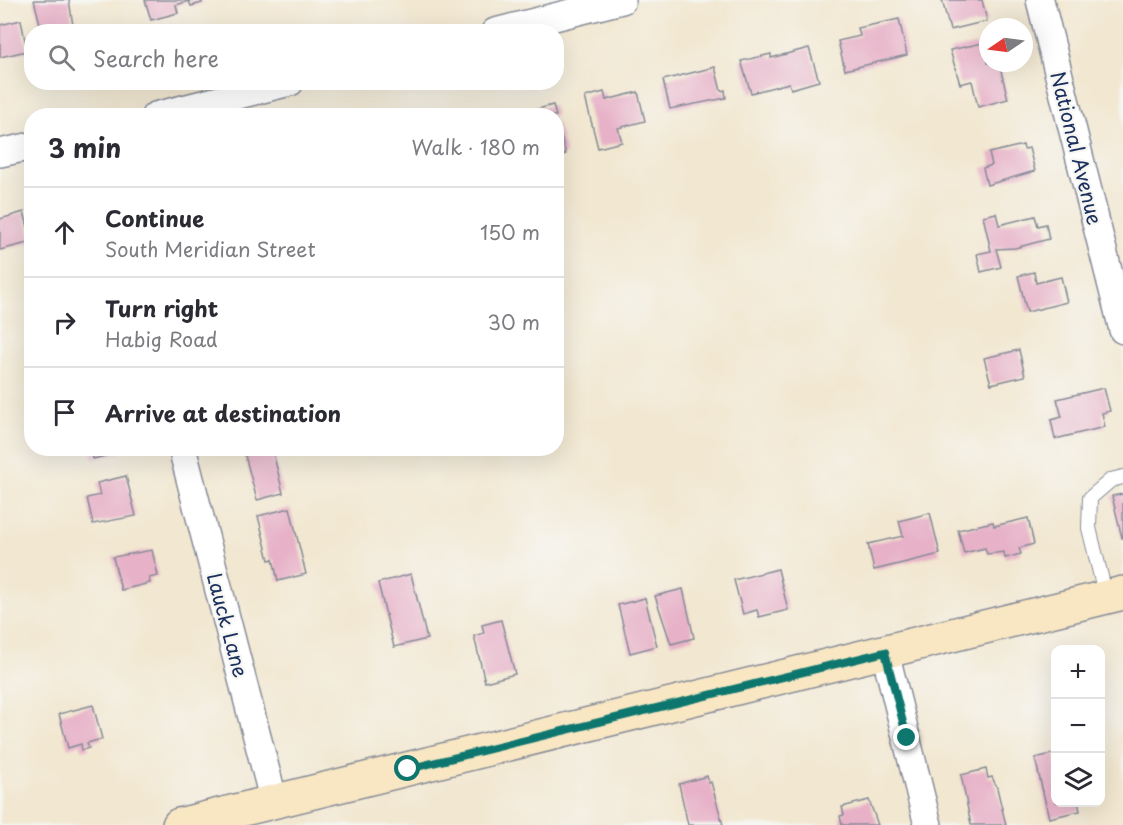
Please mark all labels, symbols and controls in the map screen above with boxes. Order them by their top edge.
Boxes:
north arrow [979,18,1033,72]
search box [24,24,564,90]
icon: search [45,41,78,74]
text: Search here [93,41,219,74]
street label: National Avenue [1043,68,1111,228]
text: 3 min [48,128,121,167]
text: Walk · 180 m [412,132,540,162]
text: Continue [105,201,204,234]
icon: ahead [48,216,81,249]
text: 150 m [480,217,540,247]
text: South Meridian Street [105,234,316,264]
text: Turn right [105,291,218,324]
icon: right [48,306,81,339]
text: 30 m [487,307,540,337]
text: Habig Road [105,324,218,354]
icon: arrive [48,396,81,429]
text: Arrive at destination [105,396,341,429]
street label: Lauck Lane [200,569,256,681]
map controls [1051,645,1105,807]
button: + [1051,645,1105,699]
button: − [1051,699,1105,753]
route end [893,724,919,750]
button: layers [1051,753,1105,807]
route start [394,755,420,781]

